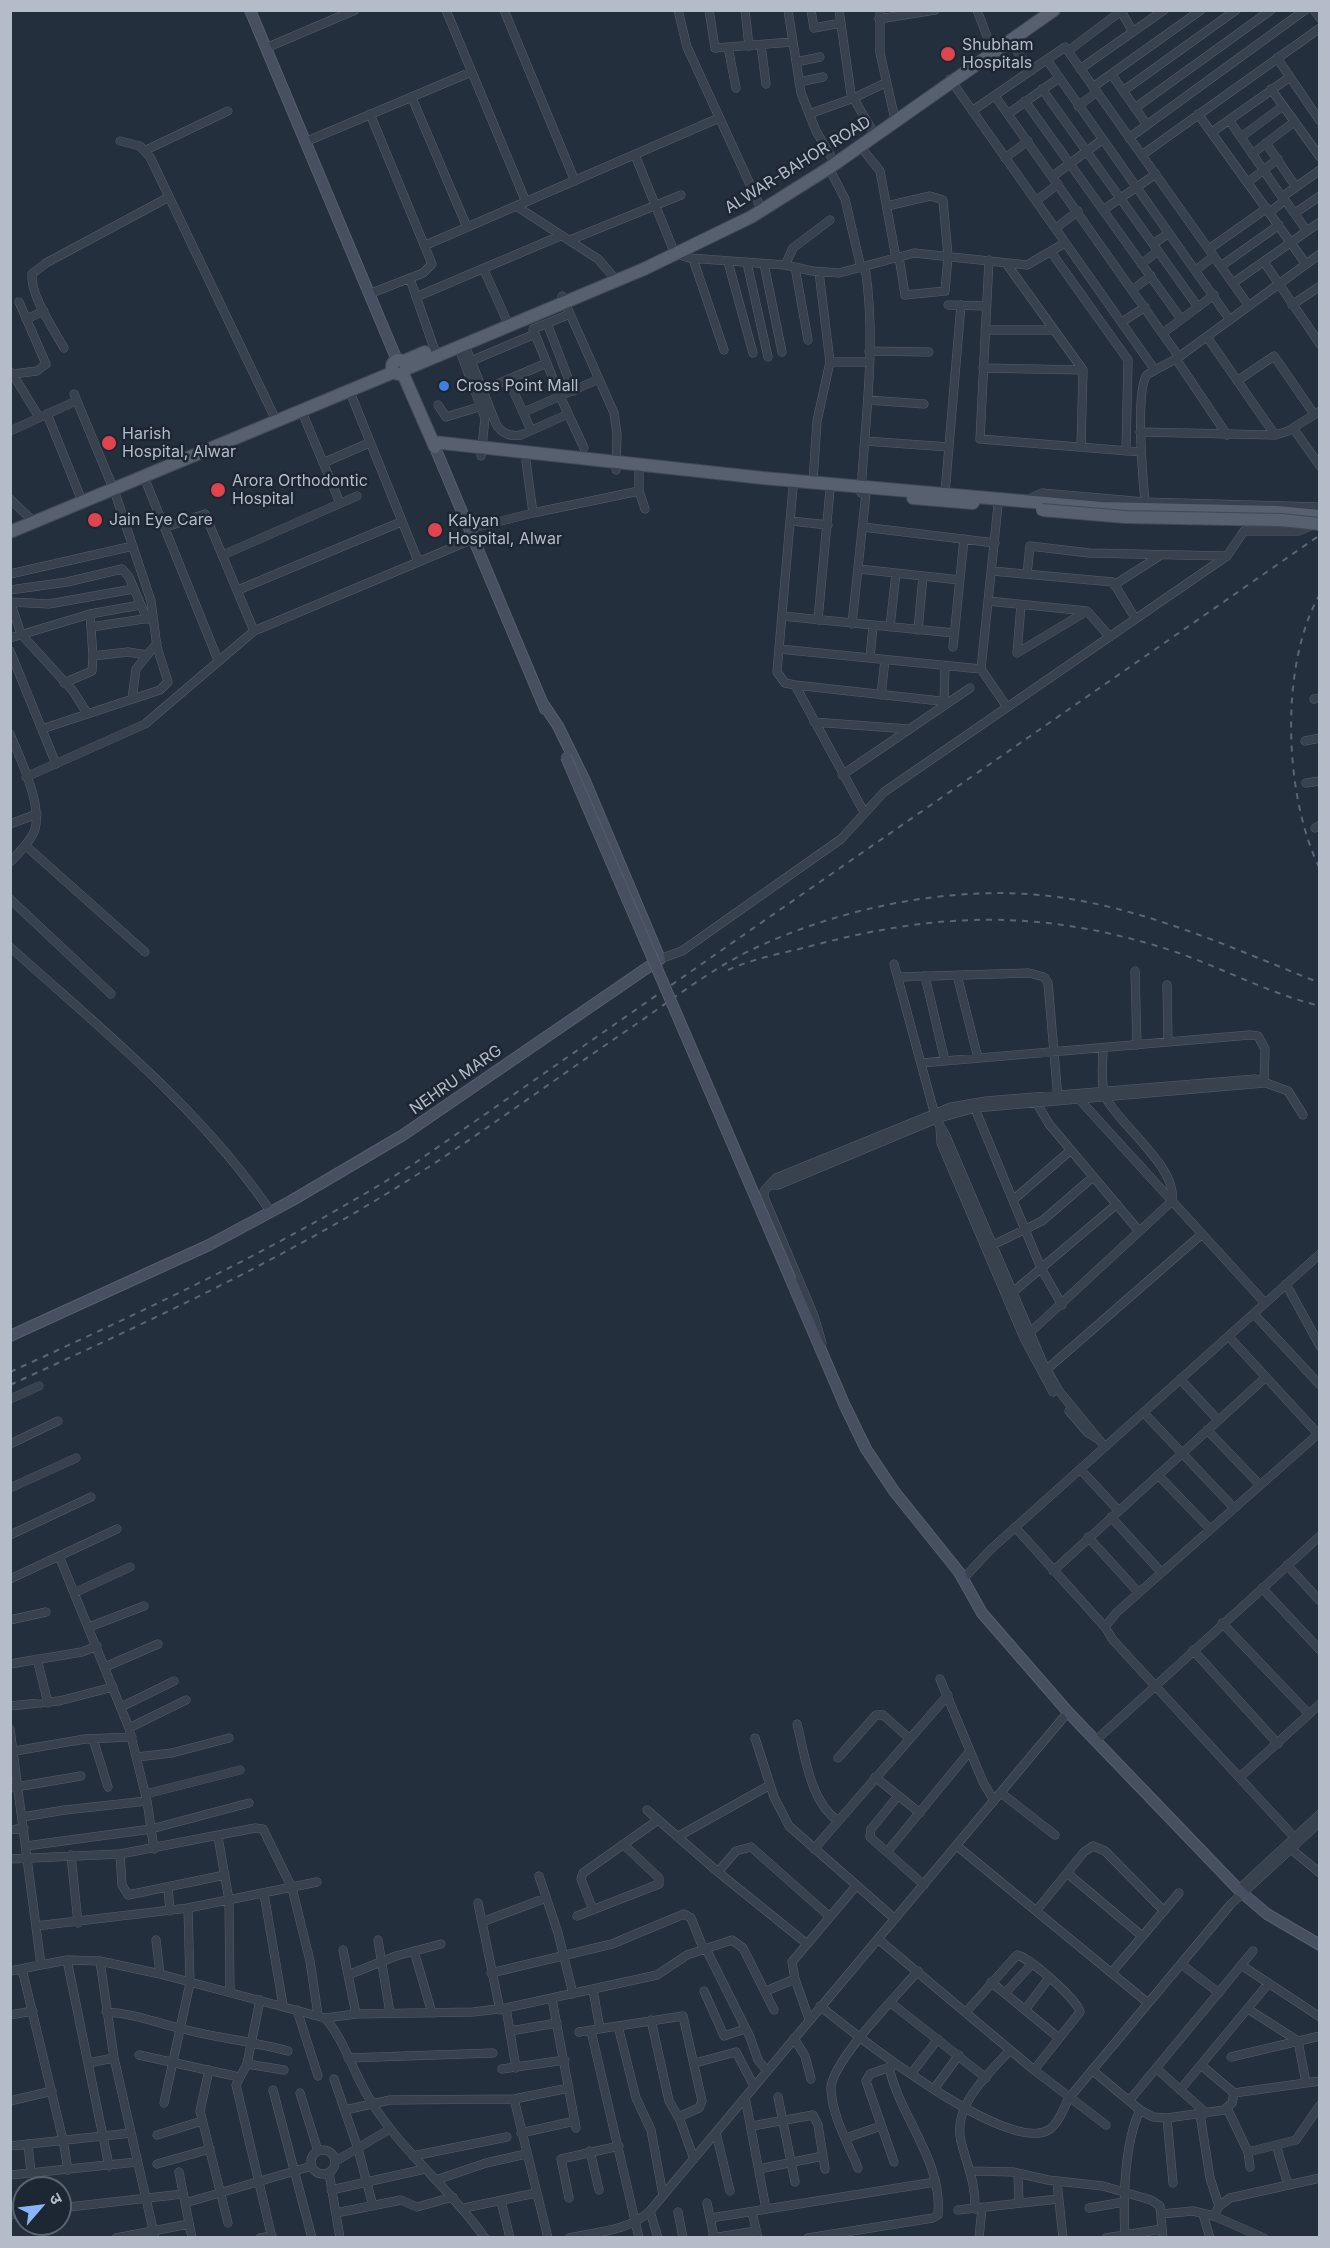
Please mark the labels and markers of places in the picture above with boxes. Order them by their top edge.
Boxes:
place label: Shubham Hospitals [962,35,1033,73]
marker: Shubham Hospitals [939,45,957,63]
place label: Cross Point Mall [456,376,578,396]
marker: Cross Point Mall [437,379,451,393]
place label: Harish Hospital, Alwar [122,424,236,462]
marker: Harish Hospital, Alwar [100,434,118,452]
place label: Arora Orthodontic Hospital [232,471,368,509]
marker: Arora Orthodontic Hospital [209,481,227,499]
place label: Jain Eye Care [109,510,213,530]
marker: Jain Eye Care [86,511,104,529]
place label: Kalyan Hospital, Alwar [448,511,562,549]
marker: Kalyan Hospital, Alwar [426,521,444,539]

